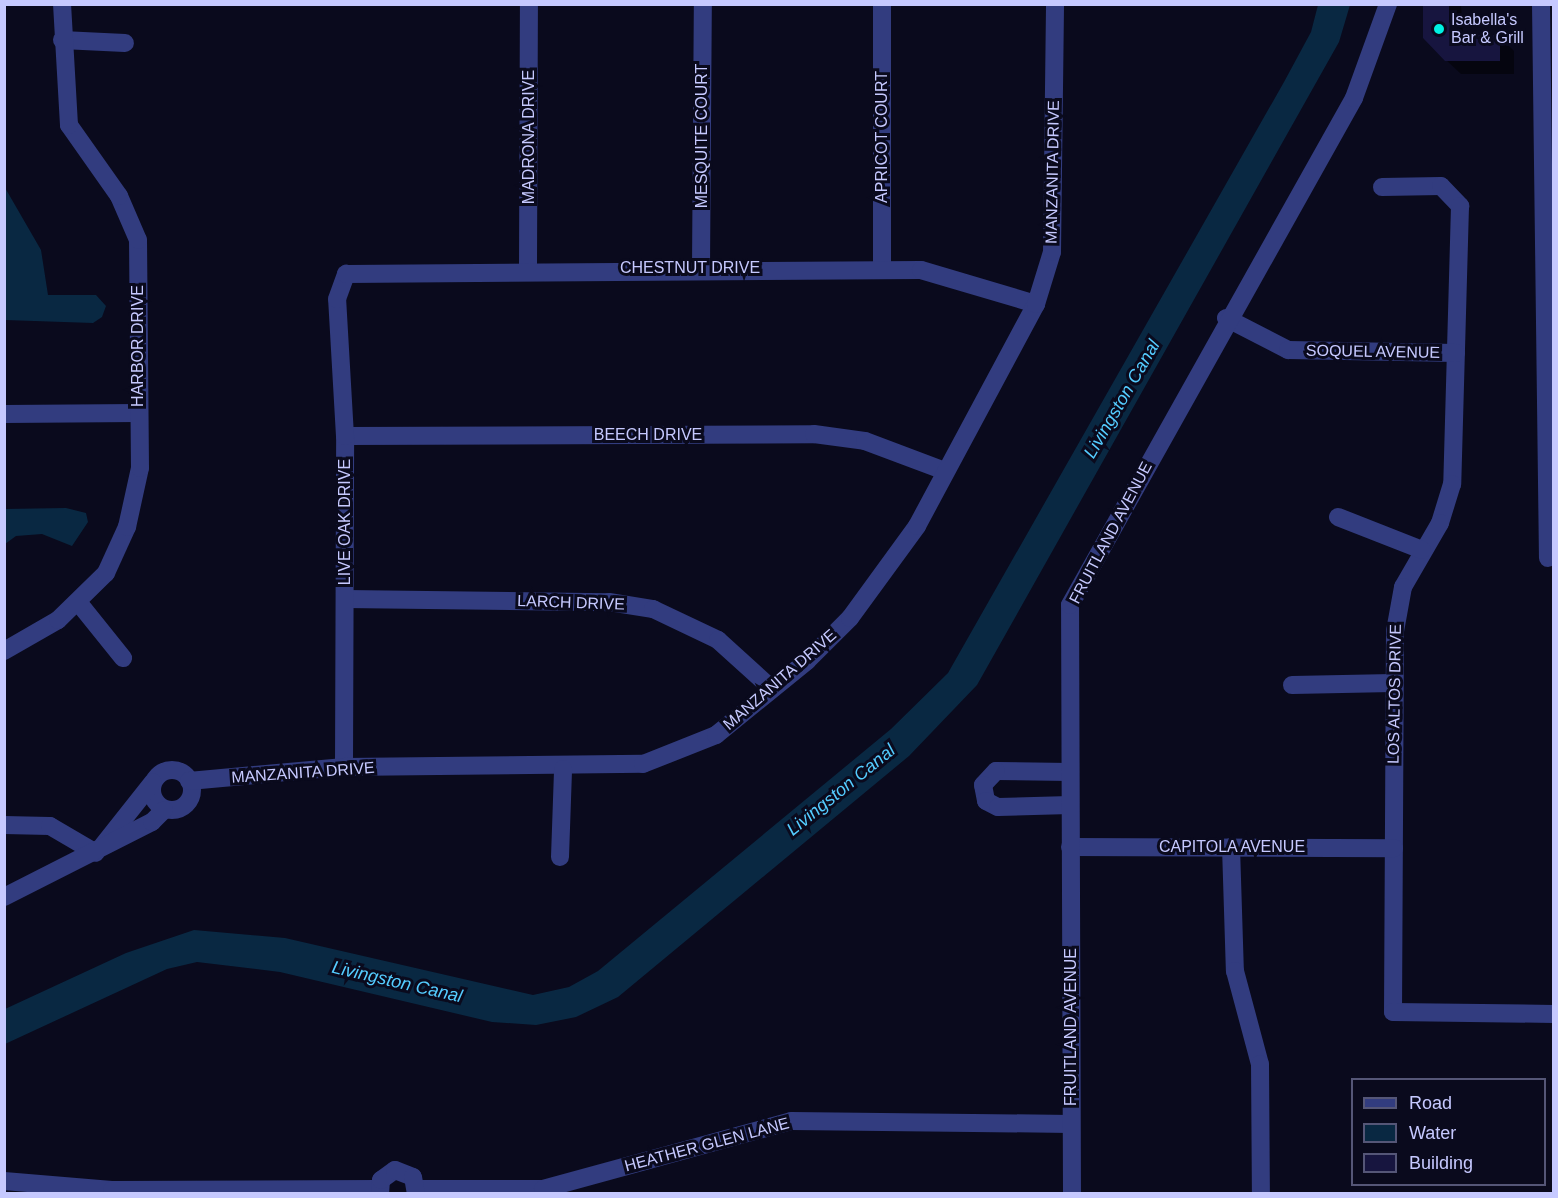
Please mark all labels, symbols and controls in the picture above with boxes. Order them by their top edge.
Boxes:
place label: Isabella's Bar & Grill [1451,10,1524,48]
marker: Isabella's Bar & Grill [1432,22,1446,36]
street label: MESQUITE COURT [692,64,712,208]
street label: MADRONA DRIVE [519,69,539,205]
street label: APRICOT COURT [872,71,892,203]
street label: MANZANITA DRIVE [1042,100,1064,244]
street label: CHESTNUT DRIVE [620,258,760,278]
street label: HARBOR DRIVE [128,285,148,407]
water label: Livingston Canal [1079,336,1165,462]
street label: SOQUEL AVENUE [1305,341,1441,363]
street label: BEECH DRIVE [594,425,702,445]
street label: FRUITLAND AVENUE [1065,458,1157,608]
street label: LIVE OAK DRIVE [335,459,355,585]
street label: LARCH DRIVE [517,592,625,614]
street label: LOS ALTOS DRIVE [1384,623,1406,765]
street label: MANZANITA DRIVE [719,625,841,735]
water label: Livingston Canal [782,740,900,840]
street label: MANZANITA DRIVE [230,758,376,788]
street label: CAPITOLA AVENUE [1158,837,1306,857]
street label: FRUITLAND AVENUE [1061,948,1081,1106]
water label: Livingston Canal [330,957,464,1007]
legend [1351,1078,1546,1186]
text: Road [1409,1093,1452,1113]
street label: HEATHER GLEN LANE [623,1114,791,1176]
text: Water [1409,1123,1456,1143]
text: Building [1409,1153,1473,1173]

